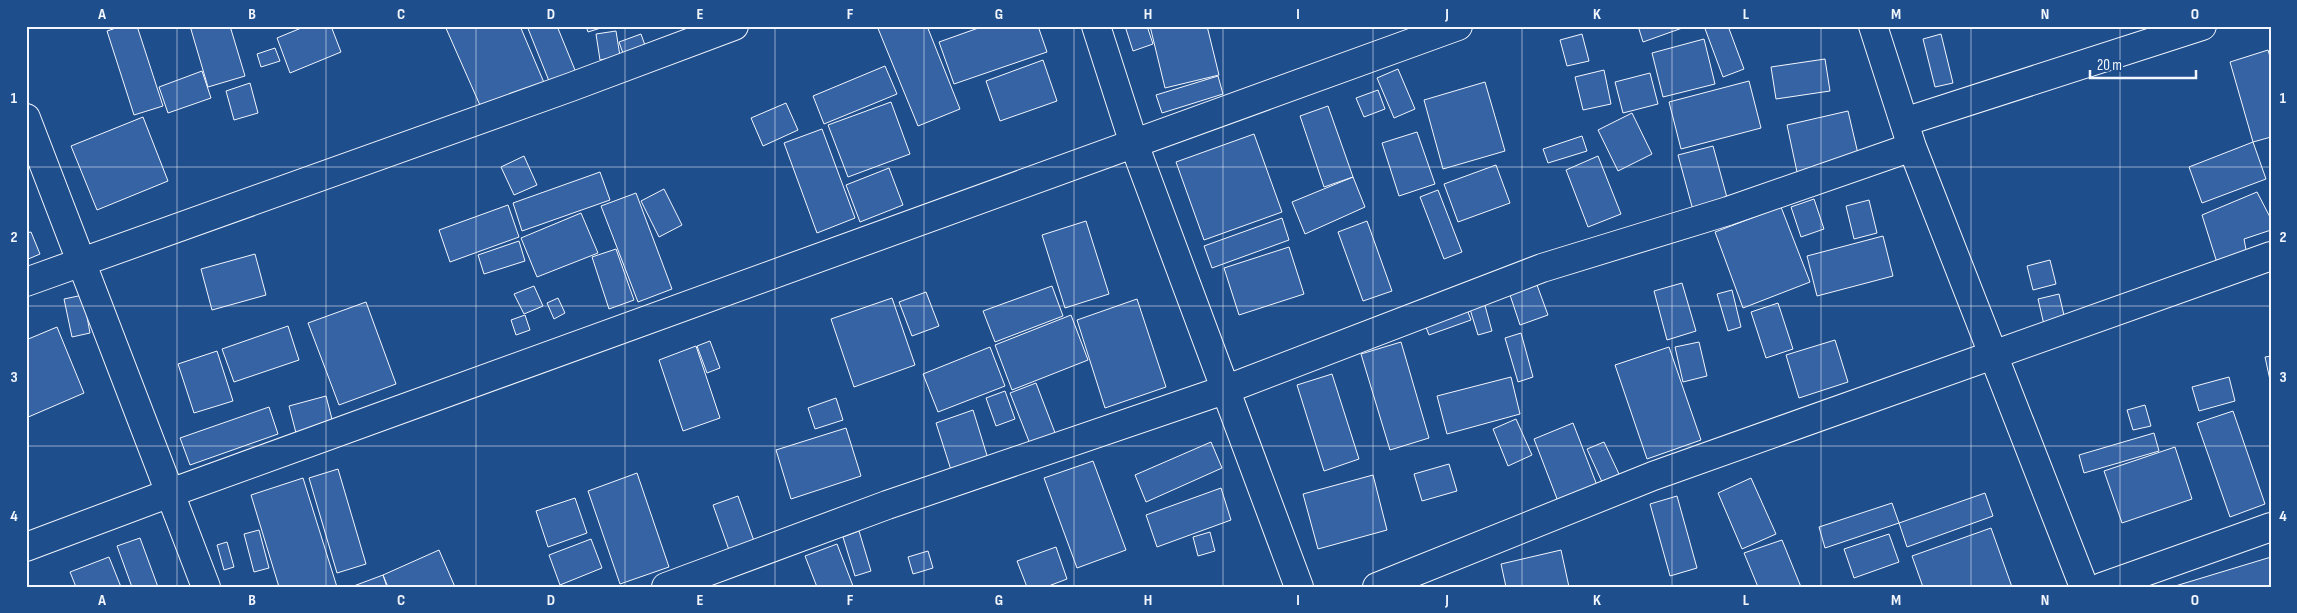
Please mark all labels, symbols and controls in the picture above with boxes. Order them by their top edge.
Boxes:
text: A [97,5,106,24]
text: B [248,5,256,24]
text: C [397,5,405,24]
text: D [547,5,555,24]
text: E [697,5,704,24]
text: F [847,5,854,24]
text: G [995,5,1003,24]
text: H [1144,5,1152,24]
text: I [1296,5,1300,24]
text: J [1444,5,1449,24]
text: K [1593,5,1601,24]
text: L [1743,5,1750,24]
text: M [1891,5,1901,24]
text: N [2041,5,2049,24]
text: O [2191,5,2199,24]
scale bar [2090,48,2196,80]
text: 20 m [2097,56,2122,75]
text: 1 [11,89,18,108]
text: 1 [2280,89,2287,108]
text: 2 [10,228,18,247]
text: 2 [2279,228,2287,247]
text: 3 [10,368,18,387]
text: 3 [2279,368,2287,387]
text: 4 [10,507,18,526]
text: 4 [2279,507,2287,526]
text: A [97,591,106,610]
text: B [248,591,256,610]
text: C [397,591,405,610]
text: D [547,591,555,610]
text: E [697,591,704,610]
text: F [847,591,854,610]
text: G [995,591,1003,610]
text: H [1144,591,1152,610]
text: I [1296,591,1300,610]
text: J [1444,591,1449,610]
text: K [1593,591,1601,610]
text: L [1743,591,1750,610]
text: M [1891,591,1901,610]
text: N [2041,591,2049,610]
text: O [2191,591,2199,610]

